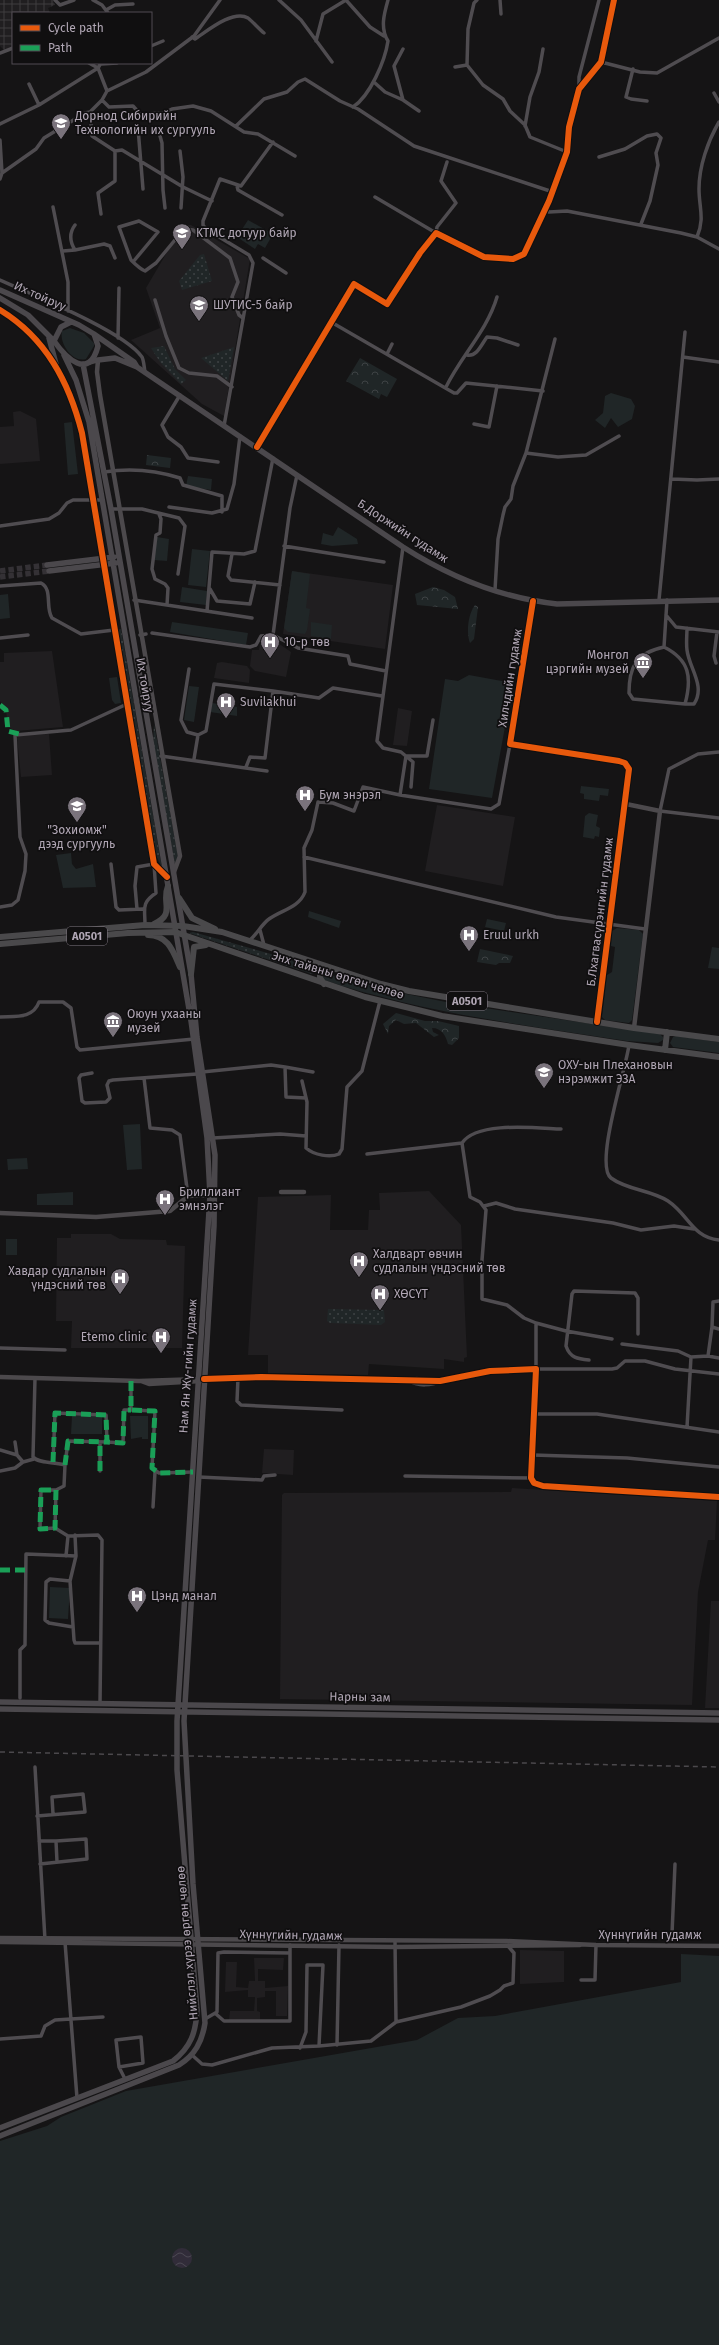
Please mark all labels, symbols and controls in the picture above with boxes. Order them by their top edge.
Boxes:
legend [12,12,152,64]
text: Cycle path [48,21,104,35]
text: Path [48,41,72,55]
place label: Дорнод Сибирийн Технологийн их сургууль [74,109,215,137]
school or university icon: Дорнод Сибирийн Технологийн их сургууль [50,112,72,140]
school or university icon: KTMC дотуур байр [171,222,193,250]
place label: KTMC дотуур байр [196,226,297,240]
street label: Их тойруу [12,278,68,314]
school or university icon: ШУТИС-5 байр [188,294,210,322]
place label: ШУТИС-5 байр [213,298,293,312]
street label: Б.Доржийн гудамж [355,496,451,566]
street label: Хилчдийн гудамж [495,627,525,728]
hospital icon: 10-р төв [259,631,281,659]
place label: 10-р төв [284,635,330,649]
place label: Монгол цэргийн музей [546,648,629,676]
museum icon: Монгол цэргийн музей [632,651,654,679]
street label: Их тойруу [133,657,157,714]
hospital icon: Suvilakhui [215,691,237,719]
place label: Suvilakhui [240,695,296,709]
hospital icon: Бум энэрэл [294,784,316,812]
place label: Бум энэрэл [319,788,381,802]
school or university icon: "Зохиомж" дээд сургууль [66,795,88,823]
place label: "Зохиомж" дээд сургууль [39,823,115,851]
street label: Б.Лхагвасүрэнгийн гудамж [584,836,616,987]
hospital icon: Eruul urkh [458,924,480,952]
road number: A0501 [67,927,107,945]
place label: Eruul urkh [483,928,539,942]
street label: Энх тайвны өргөн чөлөө [270,948,406,1002]
road number: A0501 [447,992,487,1010]
place label: Оюун ухааны музей [127,1007,201,1035]
museum icon: Оюун ухааны музей [102,1010,124,1038]
place label: ОХУ-ын Плехановын нэрэмжит ЭЗА [558,1058,673,1086]
school or university icon: ОХУ-ын Плехановын нэрэмжит ЭЗА [533,1061,555,1089]
place label: Бриллиант эмнэлэг [179,1185,241,1213]
hospital icon: Бриллиант эмнэлэг [154,1188,176,1216]
place label: Халдварт өвчин судлалын үндэсний төв [373,1247,506,1275]
hospital icon: Халдварт өвчин судлалын үндэсний төв [348,1250,370,1278]
place label: Хавдар судлалын үндэсний төв [8,1264,106,1292]
hospital icon: Хавдар судлалын үндэсний төв [109,1267,131,1295]
hospital icon: ХӨСҮТ [369,1283,391,1311]
place label: ХӨСҮТ [394,1287,429,1301]
street label: Нам Ян Жү-гийн гудамж [176,1298,200,1434]
hospital icon: Etemo clinic [150,1326,172,1354]
place label: Etemo clinic [81,1330,147,1344]
hospital icon: Цэнд манал [126,1585,148,1613]
place label: Цэнд манал [151,1589,217,1603]
street label: Нарны зам [329,1689,391,1705]
street label: Нийслэл хүрээ өргөн чөлөө [173,1865,201,2021]
street label: Хүннүгийн гудамж [239,1927,343,1943]
street label: Хүннүгийн гудамж [598,1928,702,1942]

